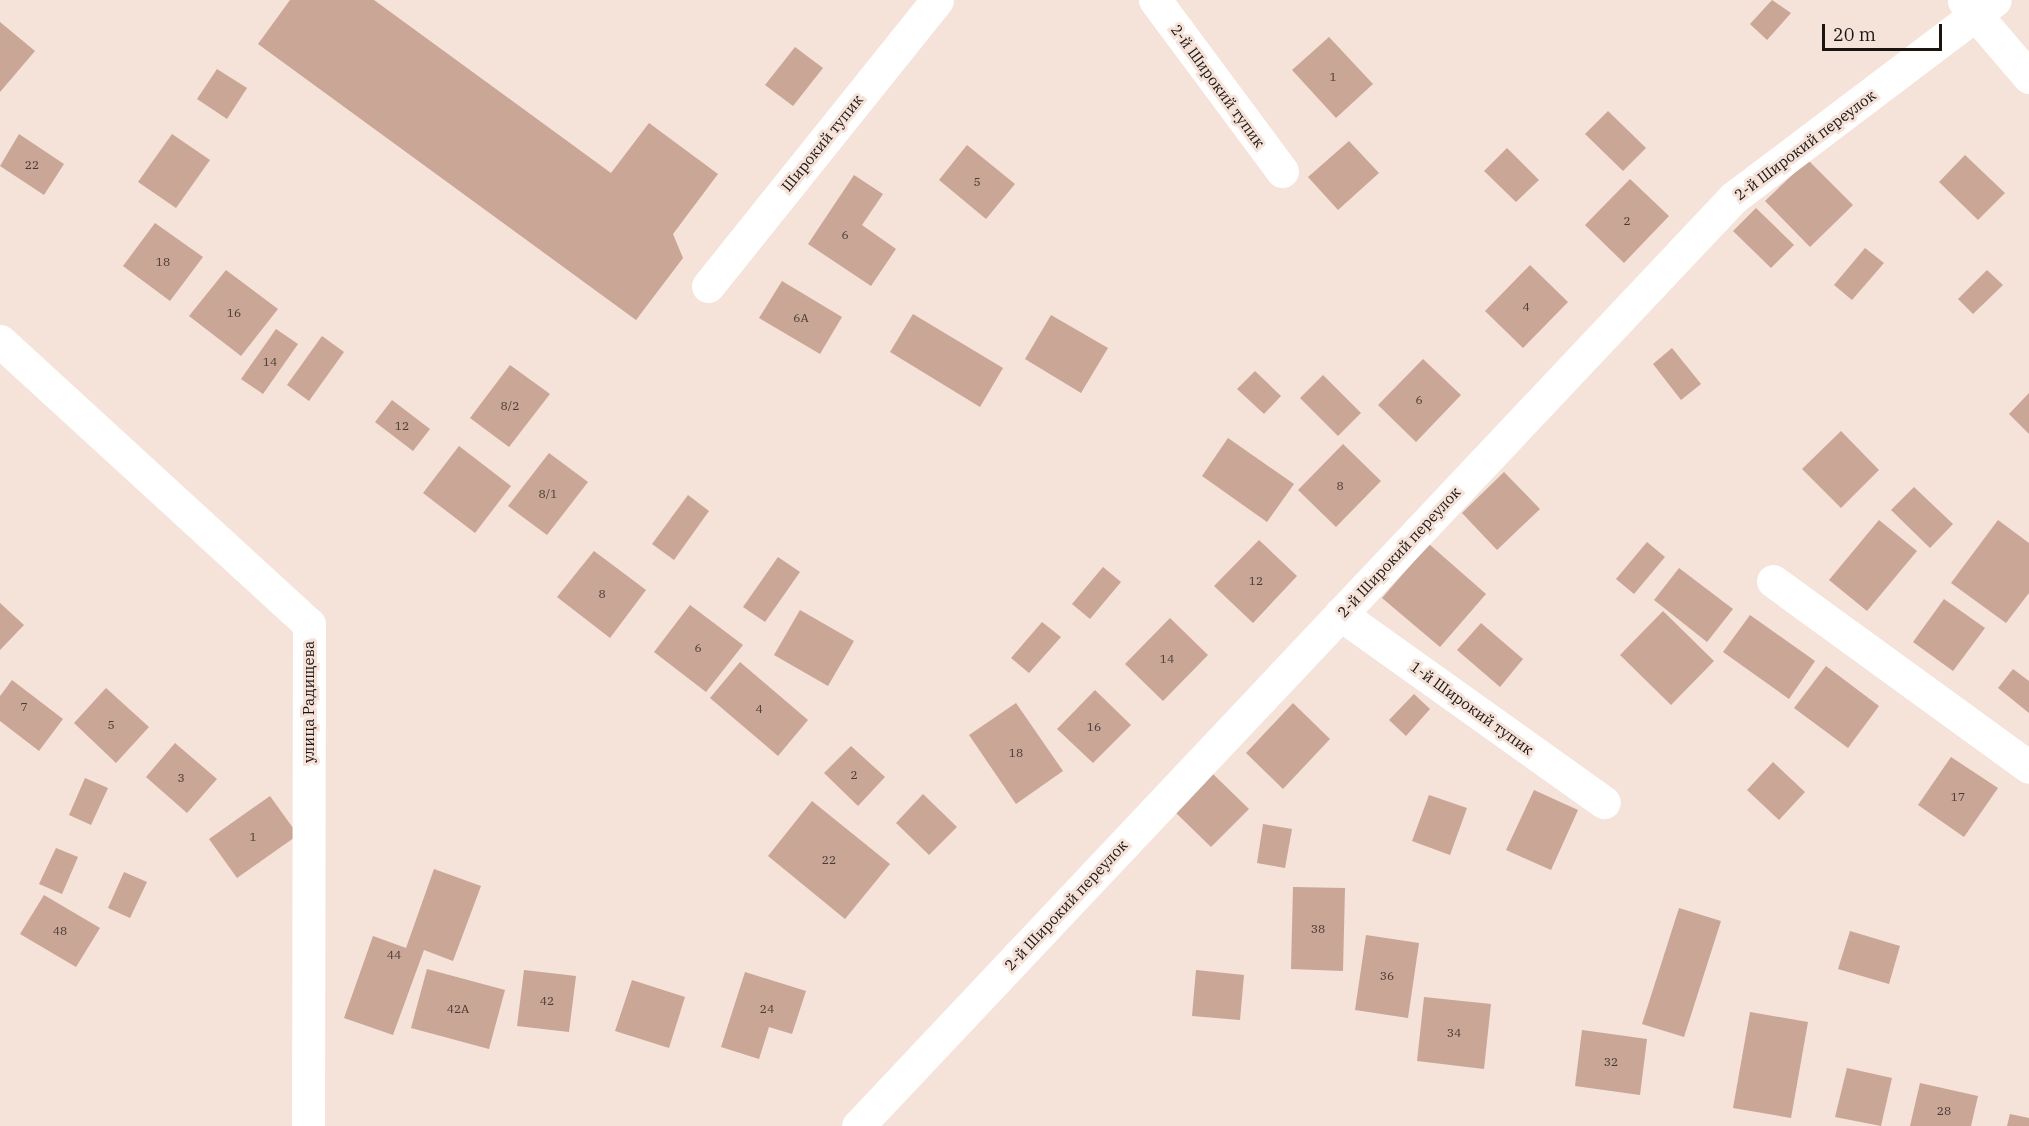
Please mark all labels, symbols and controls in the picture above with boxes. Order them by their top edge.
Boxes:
scale bar [1825,12,1945,50]
street label: 2-й Широкий тупик [1167,21,1269,151]
text: 20 m [1833,23,1876,46]
house number: 1 [1329,70,1337,84]
street label: 2-й Широкий переулок [1731,86,1879,204]
street label: Широкий тупик [777,91,867,195]
house number: 22 [25,158,39,172]
house number: 5 [973,175,981,189]
house number: 2 [1623,214,1631,228]
house number: 6 [841,228,849,242]
house number: 18 [156,255,170,269]
house number: 4 [1522,300,1530,314]
house number: 16 [227,306,241,320]
house number: 6А [793,311,809,325]
house number: 14 [263,355,277,369]
house number: 6 [1415,393,1423,407]
house number: 8/2 [501,399,519,413]
house number: 12 [395,419,409,433]
house number: 8 [1336,479,1344,493]
street label: 2-й Широкий переулок [1334,483,1464,621]
house number: 8/1 [539,487,557,501]
house number: 12 [1249,574,1263,588]
house number: 8 [598,587,606,601]
street label: улица Радищева [300,641,318,763]
house number: 6 [694,641,702,655]
house number: 14 [1160,652,1174,666]
street label: 1-й Широкий тупик [1407,657,1537,759]
house number: 7 [20,700,28,714]
house number: 4 [755,702,763,716]
house number: 5 [107,718,115,732]
house number: 16 [1087,720,1101,734]
house number: 18 [1009,746,1023,760]
house number: 2 [850,768,858,782]
house number: 3 [177,771,185,785]
house number: 17 [1951,790,1965,804]
house number: 1 [249,830,257,844]
street label: 2-й Широкий переулок [1001,836,1131,974]
house number: 22 [822,853,836,867]
house number: 38 [1311,922,1325,936]
house number: 48 [53,924,67,938]
house number: 44 [387,948,401,962]
house number: 36 [1380,969,1394,983]
house number: 42 [540,994,554,1008]
house number: 42А [447,1002,469,1016]
house number: 24 [760,1002,774,1016]
house number: 34 [1447,1026,1461,1040]
house number: 32 [1604,1055,1618,1069]
house number: 28 [1937,1104,1951,1118]

